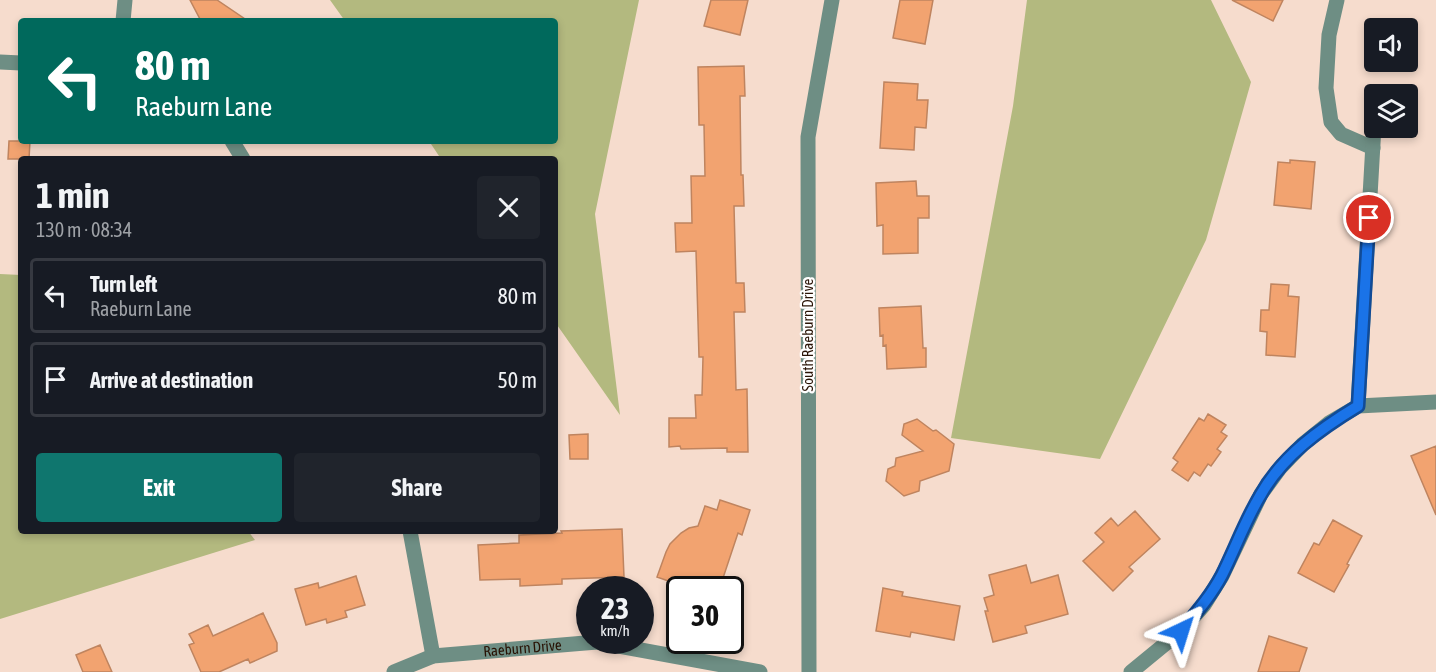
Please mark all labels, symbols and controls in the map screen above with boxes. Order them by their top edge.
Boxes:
map controls [1364,18,1418,138]
button: sound [1364,18,1418,72]
text: 80 m [135,41,210,89]
icon: left [36,42,114,120]
button: layers [1364,84,1418,138]
text: Raeburn Lane [135,91,272,122]
text: 1 min [36,174,110,216]
button: close [477,176,540,239]
pin [1343,192,1394,243]
icon: arrive [1352,201,1385,234]
text: 130 m · 08:34 [36,218,132,241]
text: Turn left [90,271,157,297]
street label: South Raeburn Drive [799,278,816,391]
icon: left [39,279,72,312]
text: 80 m [497,283,537,309]
text: Raeburn Lane [90,297,192,320]
icon: arrive [39,363,72,396]
text: Arrive at destination [90,367,253,393]
text: 50 m [497,367,537,393]
button: Exit [36,453,282,522]
button: Share [294,453,540,522]
speed limit sign: 30 [666,576,744,654]
text: 23 [601,591,629,625]
position arrow [1149,599,1213,663]
text: km/h [600,622,630,639]
street label: Raeburn Drive [483,636,563,660]

